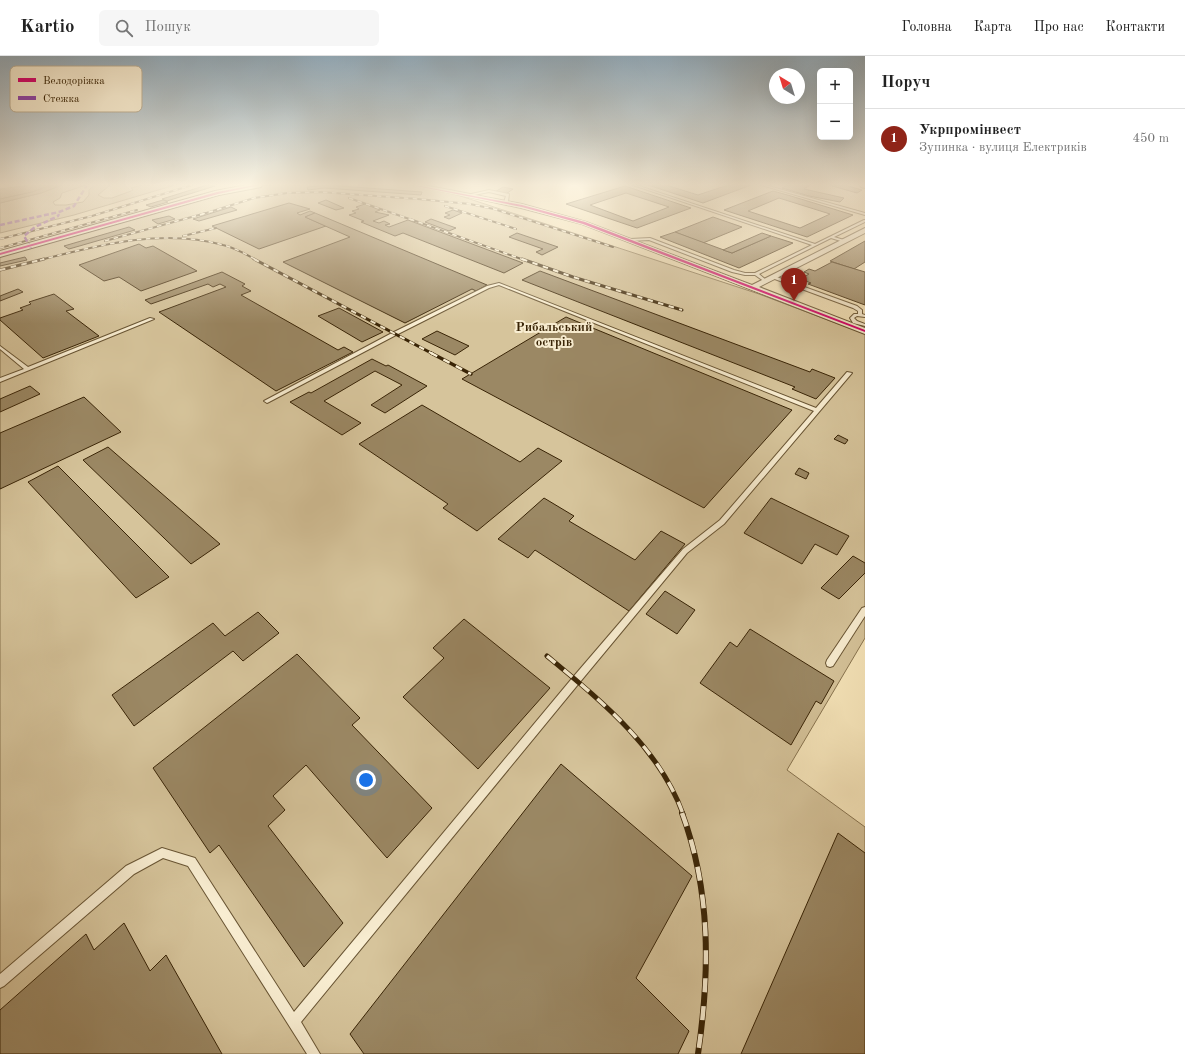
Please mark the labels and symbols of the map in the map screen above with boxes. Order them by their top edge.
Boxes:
legend [10,66,142,112]
north arrow [769,68,805,104]
text: Велодоріжка [43,76,105,87]
text: Стежка [43,94,80,105]
pin: 1 [781,268,807,301]
district label: Рибальський острів [516,321,593,349]
your location [356,770,376,790]

